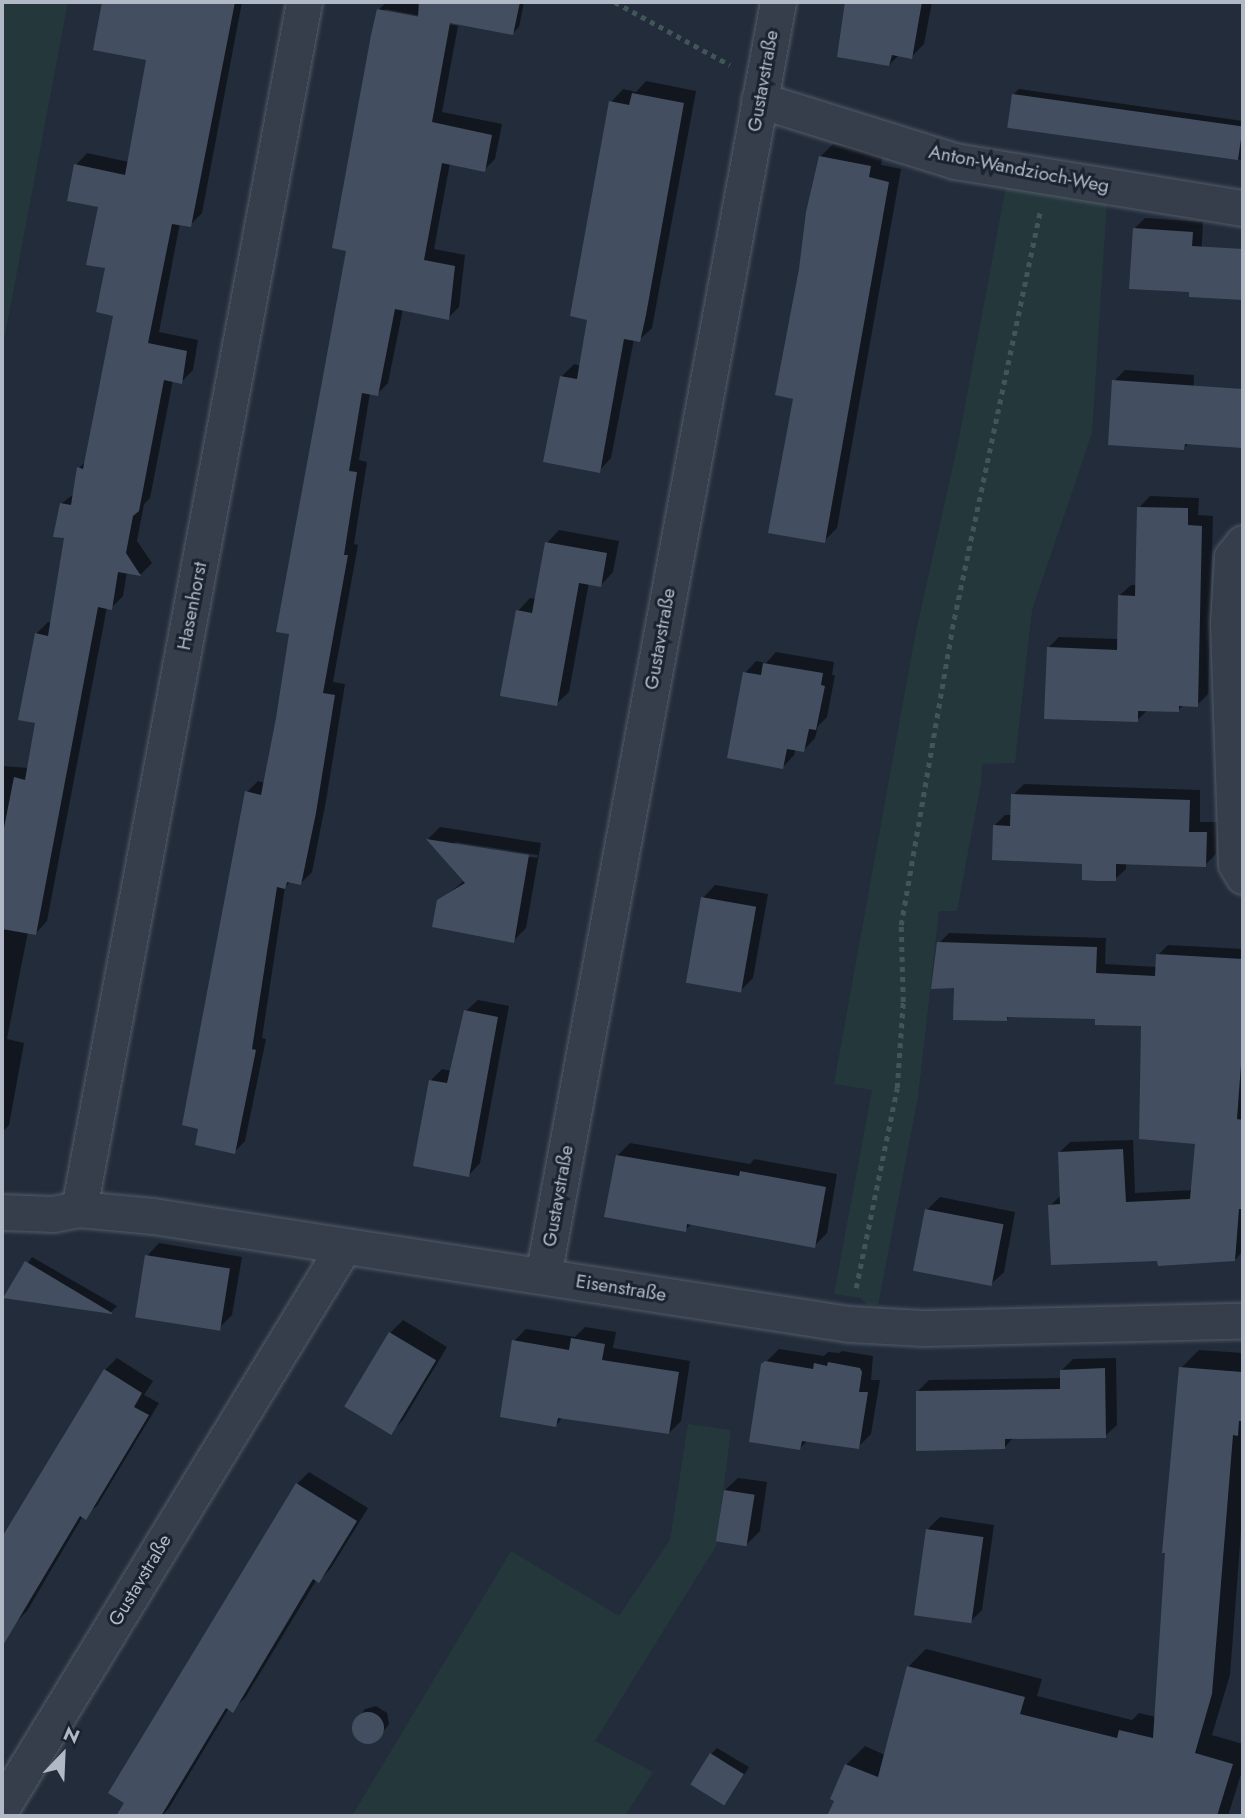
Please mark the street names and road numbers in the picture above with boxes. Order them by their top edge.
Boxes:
street label: Gustavstraße [743,28,783,134]
street label: Anton-Wandzioch-Weg [927,140,1111,198]
street label: Hasenhorst [172,560,212,652]
street label: Gustavstraße [640,586,680,692]
street label: Gustavstraße [538,1143,578,1249]
street label: Eisenstraße [574,1270,668,1306]
street label: Gustavstraße [104,1530,176,1630]

